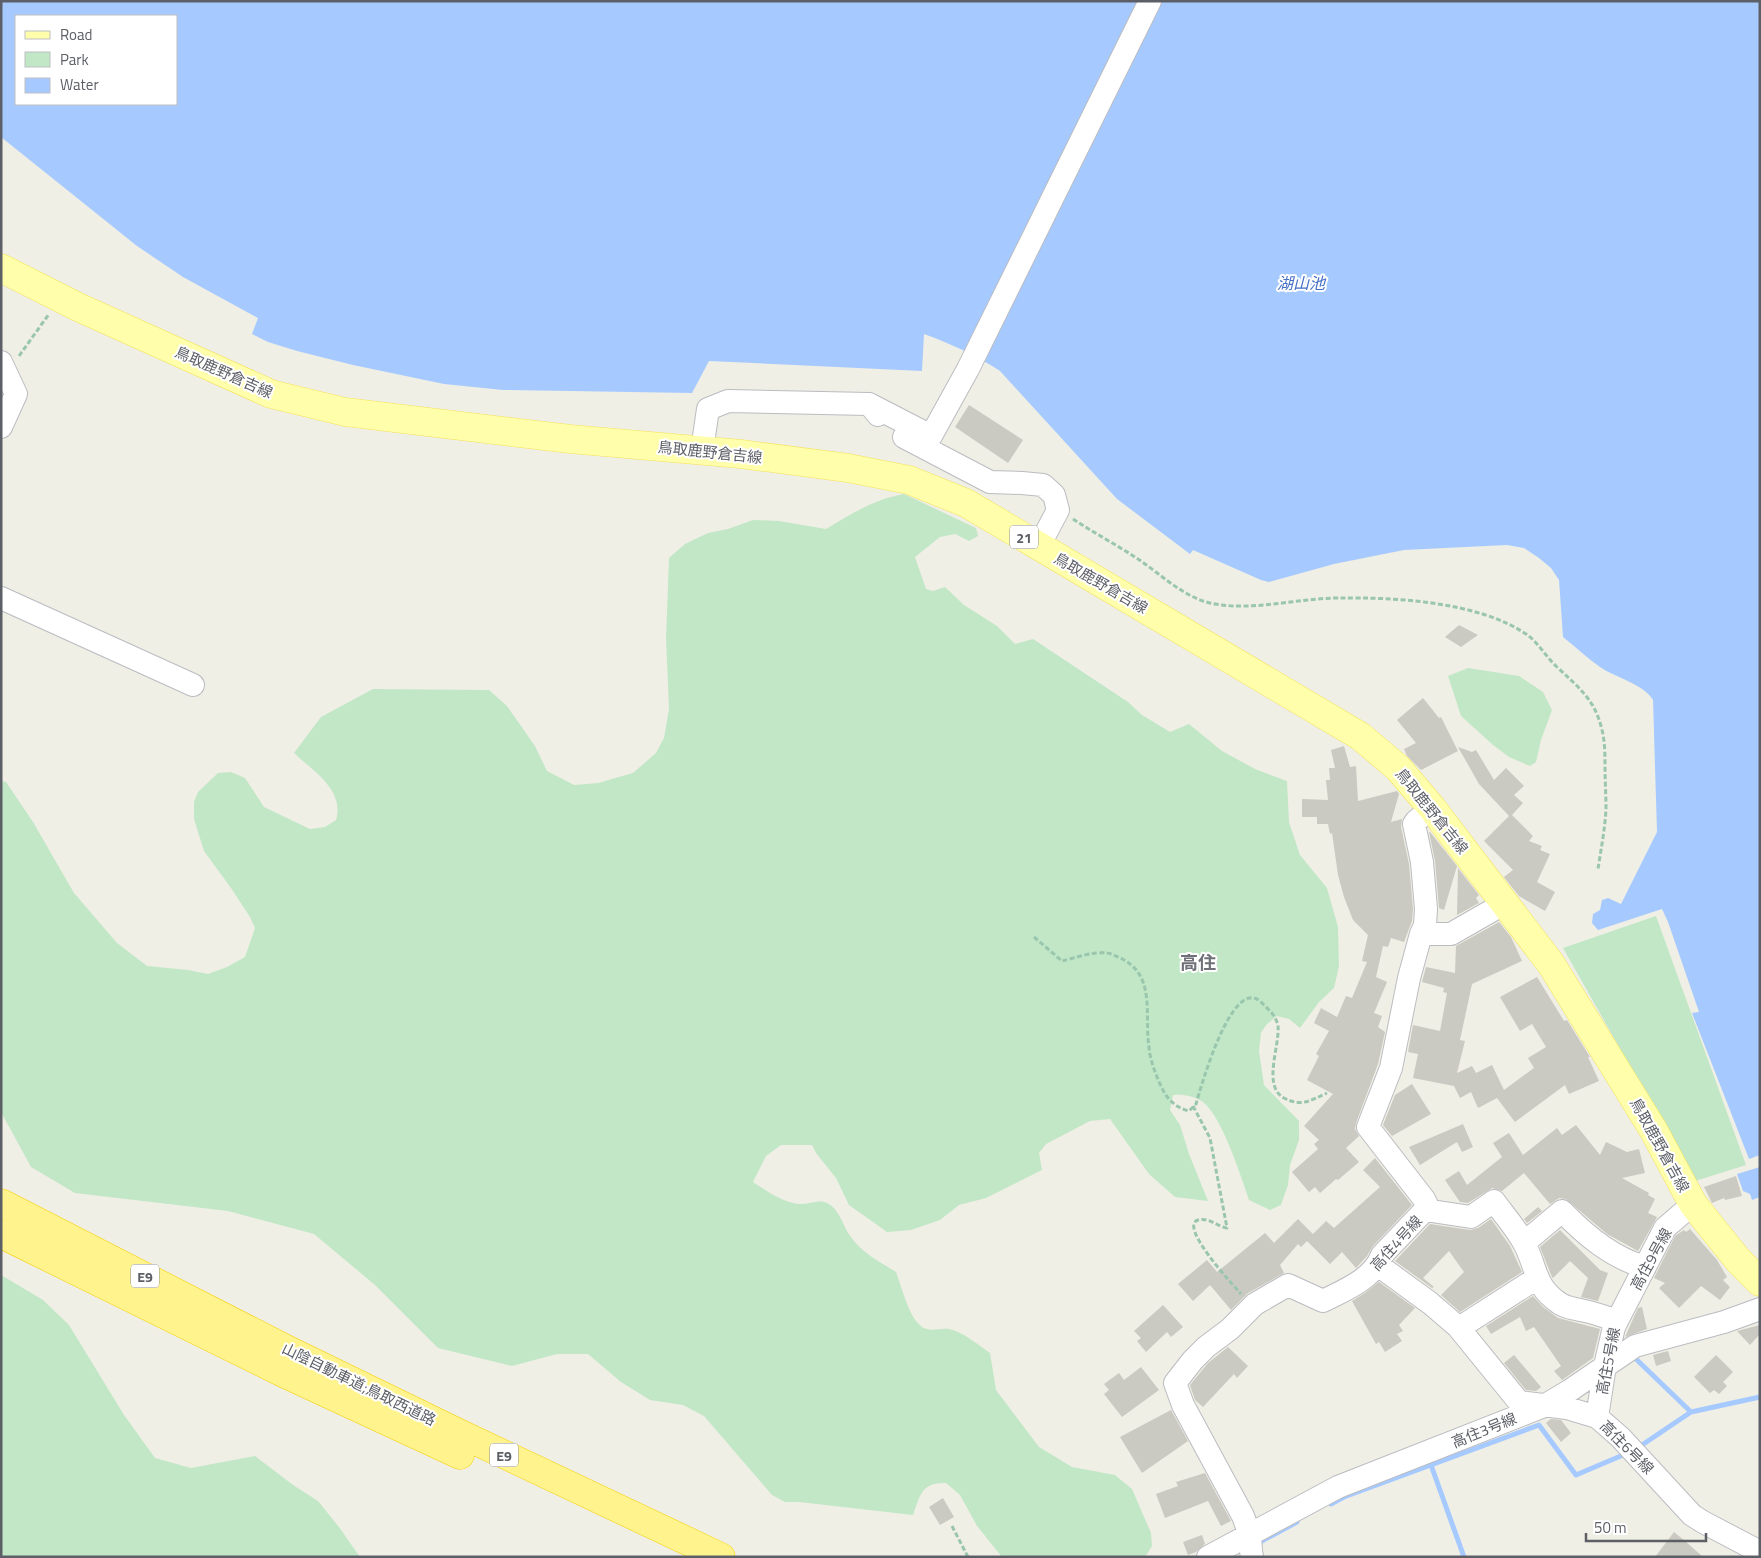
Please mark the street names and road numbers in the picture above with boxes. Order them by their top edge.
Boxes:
street label: 鳥取鹿野倉吉線 [171,340,277,404]
street label: 鳥取鹿野倉吉線 [657,435,763,469]
road number: 21 [1010,526,1038,548]
street label: 鳥取鹿野倉吉線 [1050,547,1152,619]
street label: 鳥取鹿野倉吉線 [1390,763,1474,859]
street label: 鳥取鹿野倉吉線 [1624,1094,1696,1196]
street label: 高住4号線 [1365,1210,1427,1276]
street label: 高住9号線 [1624,1224,1678,1294]
road number: E9 [131,1264,159,1288]
street label: 高住5号線 [1590,1325,1626,1397]
street label: 山陰自動車道;鳥取西道路 [278,1337,440,1431]
street label: 高住3号線 [1448,1407,1520,1453]
street label: 高住6号線 [1595,1415,1659,1479]
road number: E9 [490,1444,518,1466]

